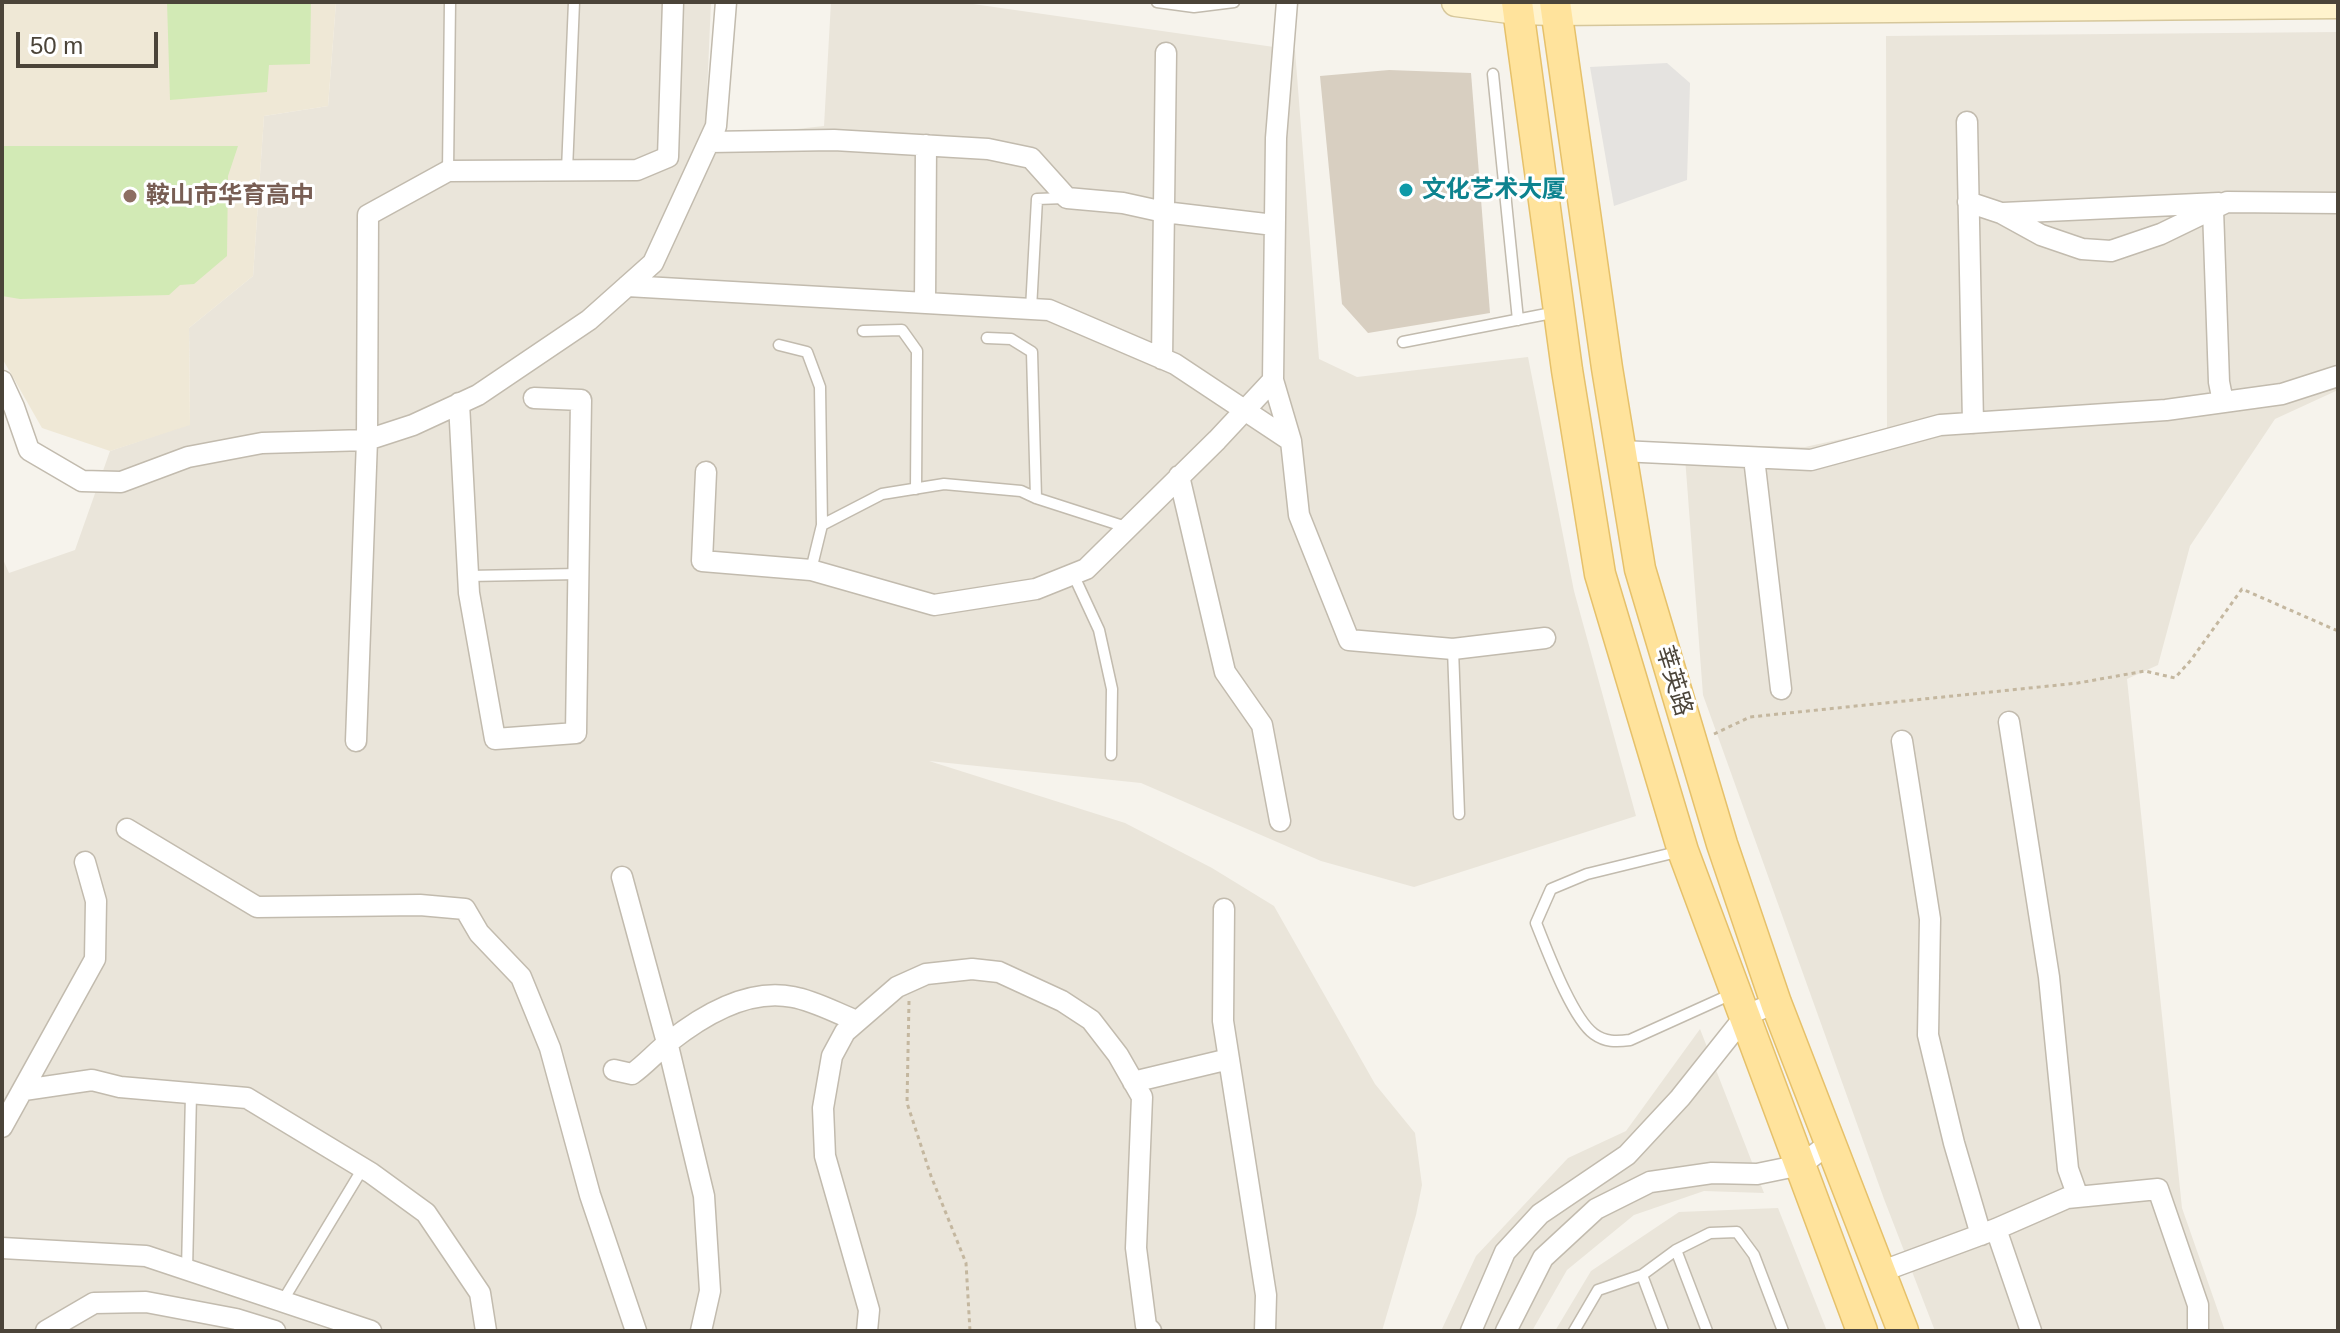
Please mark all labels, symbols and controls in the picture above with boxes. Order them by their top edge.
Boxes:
scale bar [20,16,162,66]
text: 50 m [30,32,83,59]
place label: 文化艺术大厦 [1422,176,1566,204]
marker: 文化艺术大厦 [1397,181,1415,199]
place label: 鞍山市华育高中 [146,182,314,210]
marker: 鞍山市华育高中 [121,187,139,205]
street label: 莘英路 [1649,642,1697,720]

